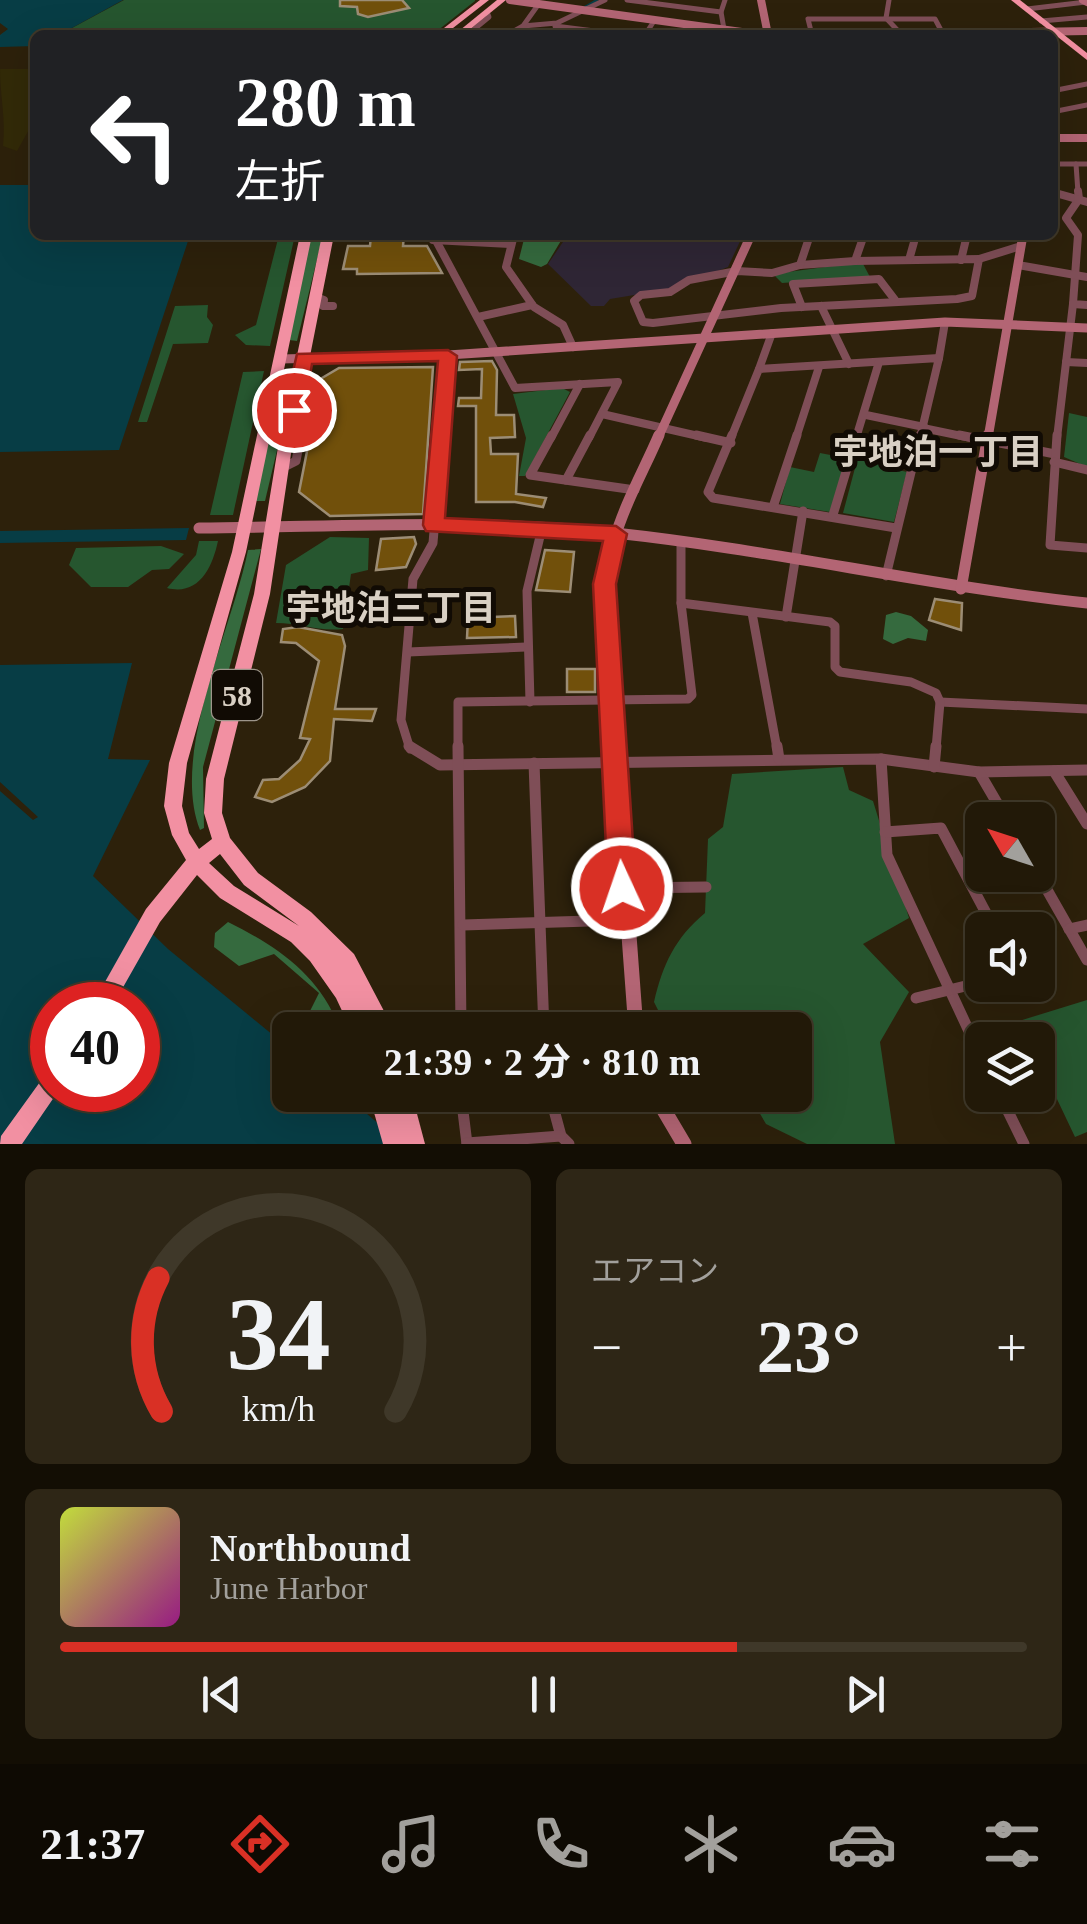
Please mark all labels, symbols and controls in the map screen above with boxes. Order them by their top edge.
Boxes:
text: 280 m [235,64,416,141]
icon: left [70,70,200,200]
text: 左折 [235,157,325,207]
pin [252,368,337,453]
icon: arrive [267,383,322,438]
district label: 宇地泊一丁目 [833,433,1043,472]
district label: 宇地泊三丁目 [286,589,496,628]
road number: 58 [212,670,262,720]
north arrow [965,802,1055,892]
map controls [965,802,1055,1112]
position arrow [570,836,674,940]
button: sound [965,912,1055,1002]
speed limit sign: 40 [30,982,160,1112]
button: layers [965,1022,1055,1112]
text: 21:39 · 2 分 · 810 m [384,1041,700,1083]
text: エアコン [591,1253,719,1289]
text: 34 [226,1276,330,1391]
text: 23° [757,1305,862,1388]
text: − [591,1317,622,1378]
text: + [996,1317,1027,1378]
text: km/h [241,1389,315,1429]
text: Northbound [210,1527,411,1569]
text: June Harbor [210,1570,367,1606]
icon: previous [194,1667,249,1722]
icon: pause [516,1667,571,1722]
icon: next [838,1667,893,1722]
icon: directions [225,1809,295,1879]
icon: music [376,1809,446,1879]
icon: phone [526,1809,596,1879]
icon: climate [676,1809,746,1879]
icon: car [827,1809,897,1879]
icon: filters [977,1809,1047,1879]
text: 21:37 [40,1819,145,1869]

